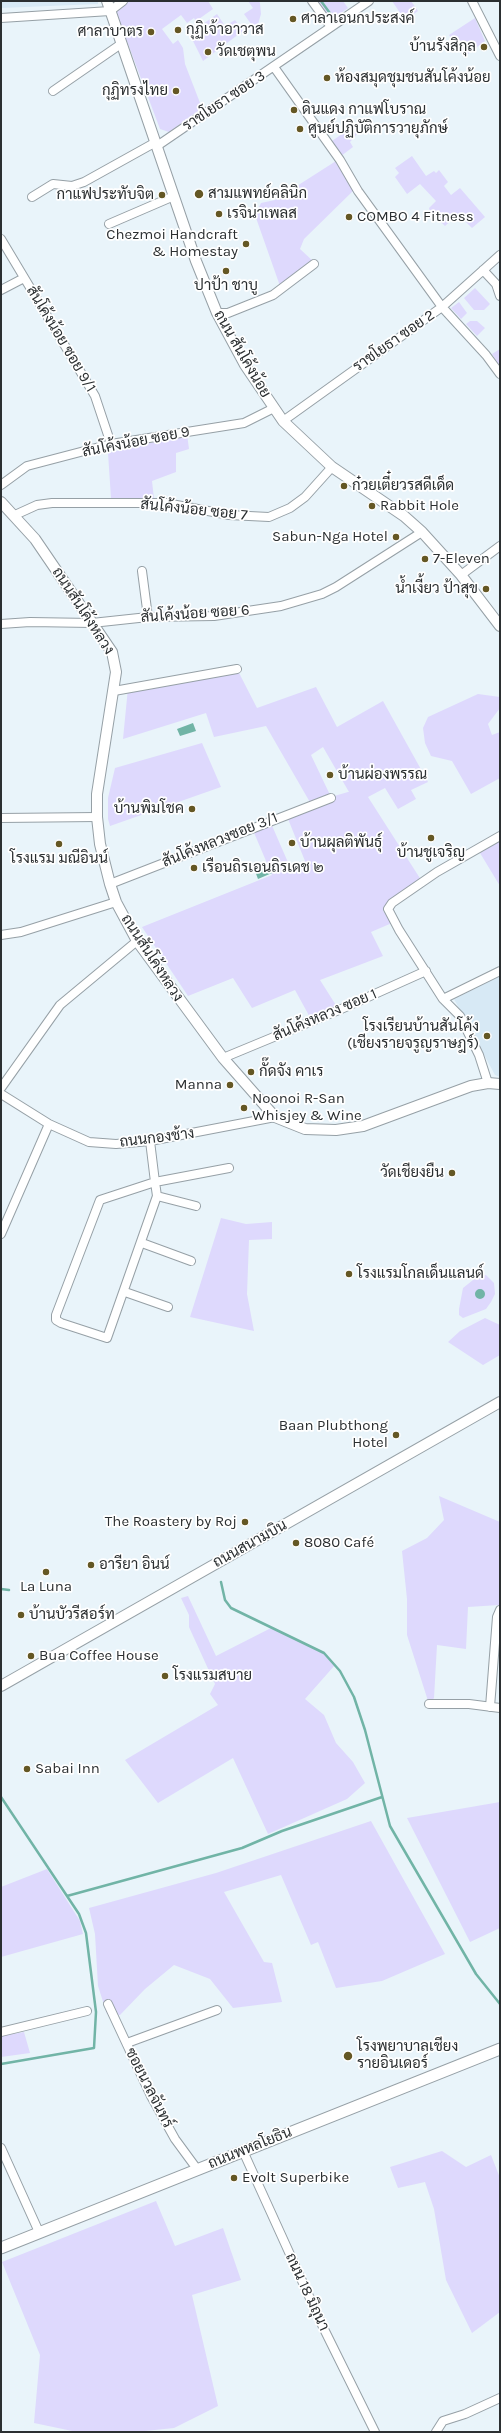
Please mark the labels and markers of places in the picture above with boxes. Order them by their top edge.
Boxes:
place label: ศาลาเอนกประสงค์ [301,10,415,28]
marker: ศาลาเอนกประสงค์ [288,14,298,24]
place label: กุฏิเจ้าอาวาส [186,21,264,39]
place label: ศาลาบาตร [77,23,143,41]
marker: กุฏิเจ้าอาวาส [173,25,183,35]
marker: ศาลาบาตร [146,27,156,37]
place label: บ้านรังสิกุล [409,38,476,56]
marker: บ้านรังสิกุล [479,42,489,52]
place label: วัดเชตุพน [216,43,276,61]
marker: วัดเชตุพน [203,47,213,57]
place label: ห้องสมุดชุมชนสันโค้งน้อย [335,69,491,87]
marker: ห้องสมุดชุมชนสันโค้งน้อย [322,73,332,83]
place label: กุฏิทรงไทย [102,82,168,100]
marker: กุฏิทรงไทย [171,86,181,96]
place label: ดินแดง กาแฟโบราณ [302,101,426,119]
marker: ดินแดง กาแฟโบราณ [289,105,299,115]
place label: ศูนย์ปฏิบัติการวายุภักษ์ [308,120,448,138]
marker: ศูนย์ปฏิบัติการวายุภักษ์ [295,124,305,134]
place label: สามแพทย์คลินิก [208,185,307,203]
place label: กาแฟประทับจิต [57,186,154,204]
marker: สามแพทย์คลินิก [193,188,205,200]
marker: กาแฟประทับจิต [157,190,167,200]
place label: เรจิน่าเพลส [227,205,297,223]
place label: COMBO 4 Fitness [357,208,474,226]
marker: เรจิน่าเพลส [214,209,224,219]
marker: COMBO 4 Fitness [344,212,354,222]
place label: Chezmoi Handcraft & Homestay [106,226,238,261]
marker: Chezmoi Handcraft & Homestay [241,239,251,249]
marker: ปาป้า ชาบู [221,266,231,276]
place label: ปาป้า ชาบู [194,277,258,295]
place label: ก๋วยเตี๋ยวรสดีเด็ด [352,477,454,495]
marker: ก๋วยเตี๋ยวรสดีเด็ด [339,481,349,491]
place label: Rabbit Hole [380,497,459,515]
marker: Rabbit Hole [367,501,377,511]
place label: Sabun-Nga Hotel [272,528,388,546]
marker: Sabun-Nga Hotel [391,532,401,542]
place label: 7-Eleven [433,550,490,568]
marker: 7-Eleven [420,554,430,564]
place label: น้ำเงี้ยว ป้าสุข [395,580,478,598]
marker: น้ำเงี้ยว ป้าสุข [481,584,491,594]
place label: บ้านผ่องพรรณ [338,766,427,784]
marker: บ้านผ่องพรรณ [325,770,335,780]
place label: บ้านพิมโชค [114,800,184,818]
marker: บ้านพิมโชค [187,804,197,814]
marker: บ้านชูเจริญ [426,833,436,843]
place label: บ้านผุลติพันธ์ุ [300,834,382,852]
marker: บ้านผุลติพันธ์ุ [287,838,297,848]
marker: โรงแรม มณีอินน์ [54,839,64,849]
place label: บ้านชูเจริญ [397,844,465,862]
place label: โรงแรม มณีอินน์ [10,850,108,868]
place label: เรือนถิรเอนถิรเดช ๒ [202,859,324,877]
marker: เรือนถิรเอนถิรเดช ๒ [189,863,199,873]
place label: โรงเรียนบ้านสันโค้ง (เชียงรายจรูญราษฎร์) [347,1018,479,1053]
marker: โรงเรียนบ้านสันโค้ง (เชียงรายจรูญราษฎร์) [482,1031,492,1041]
place label: กั๊ดจัง คาเร [259,1063,323,1081]
marker: กั๊ดจัง คาเร [246,1067,256,1077]
place label: Manna [175,1076,222,1094]
marker: Manna [225,1080,235,1090]
place label: Noonoi R-San Whisjey & Wine [252,1090,362,1125]
marker: Noonoi R-San Whisjey & Wine [239,1103,249,1113]
place label: วัดเชียงยืน [380,1164,444,1182]
marker: วัดเชียงยืน [447,1168,457,1178]
place label: โรงแรมโกลเด็นแลนด์ [357,1265,484,1283]
marker: โรงแรมโกลเด็นแลนด์ [344,1269,354,1279]
place label: Baan Plubthong Hotel [279,1417,388,1452]
marker: Baan Plubthong Hotel [391,1430,401,1440]
place label: The Roastery by Roj [105,1513,237,1531]
marker: The Roastery by Roj [240,1517,250,1527]
place label: 8080 Café [304,1534,374,1552]
marker: 8080 Café [291,1538,301,1548]
place label: อารียา อินน์ [99,1556,170,1574]
marker: อารียา อินน์ [86,1560,96,1570]
marker: La Luna [41,1567,51,1577]
place label: La Luna [20,1578,72,1596]
place label: บ้านบัวรีสอร์ท [29,1606,115,1624]
marker: บ้านบัวรีสอร์ท [16,1610,26,1620]
place label: Bua Coffee House [39,1647,159,1665]
marker: Bua Coffee House [26,1651,36,1661]
place label: โรงแรมสบาย [173,1667,252,1685]
marker: โรงแรมสบาย [160,1671,170,1681]
place label: Sabai Inn [35,1760,100,1778]
marker: Sabai Inn [22,1764,32,1774]
place label: โรงพยาบาลเชียง รายอินเดอร์ [357,2038,458,2073]
marker: โรงพยาบาลเชียง รายอินเดอร์ [342,2050,354,2062]
place label: Evolt Superbike [242,2169,349,2187]
marker: Evolt Superbike [229,2173,239,2183]

